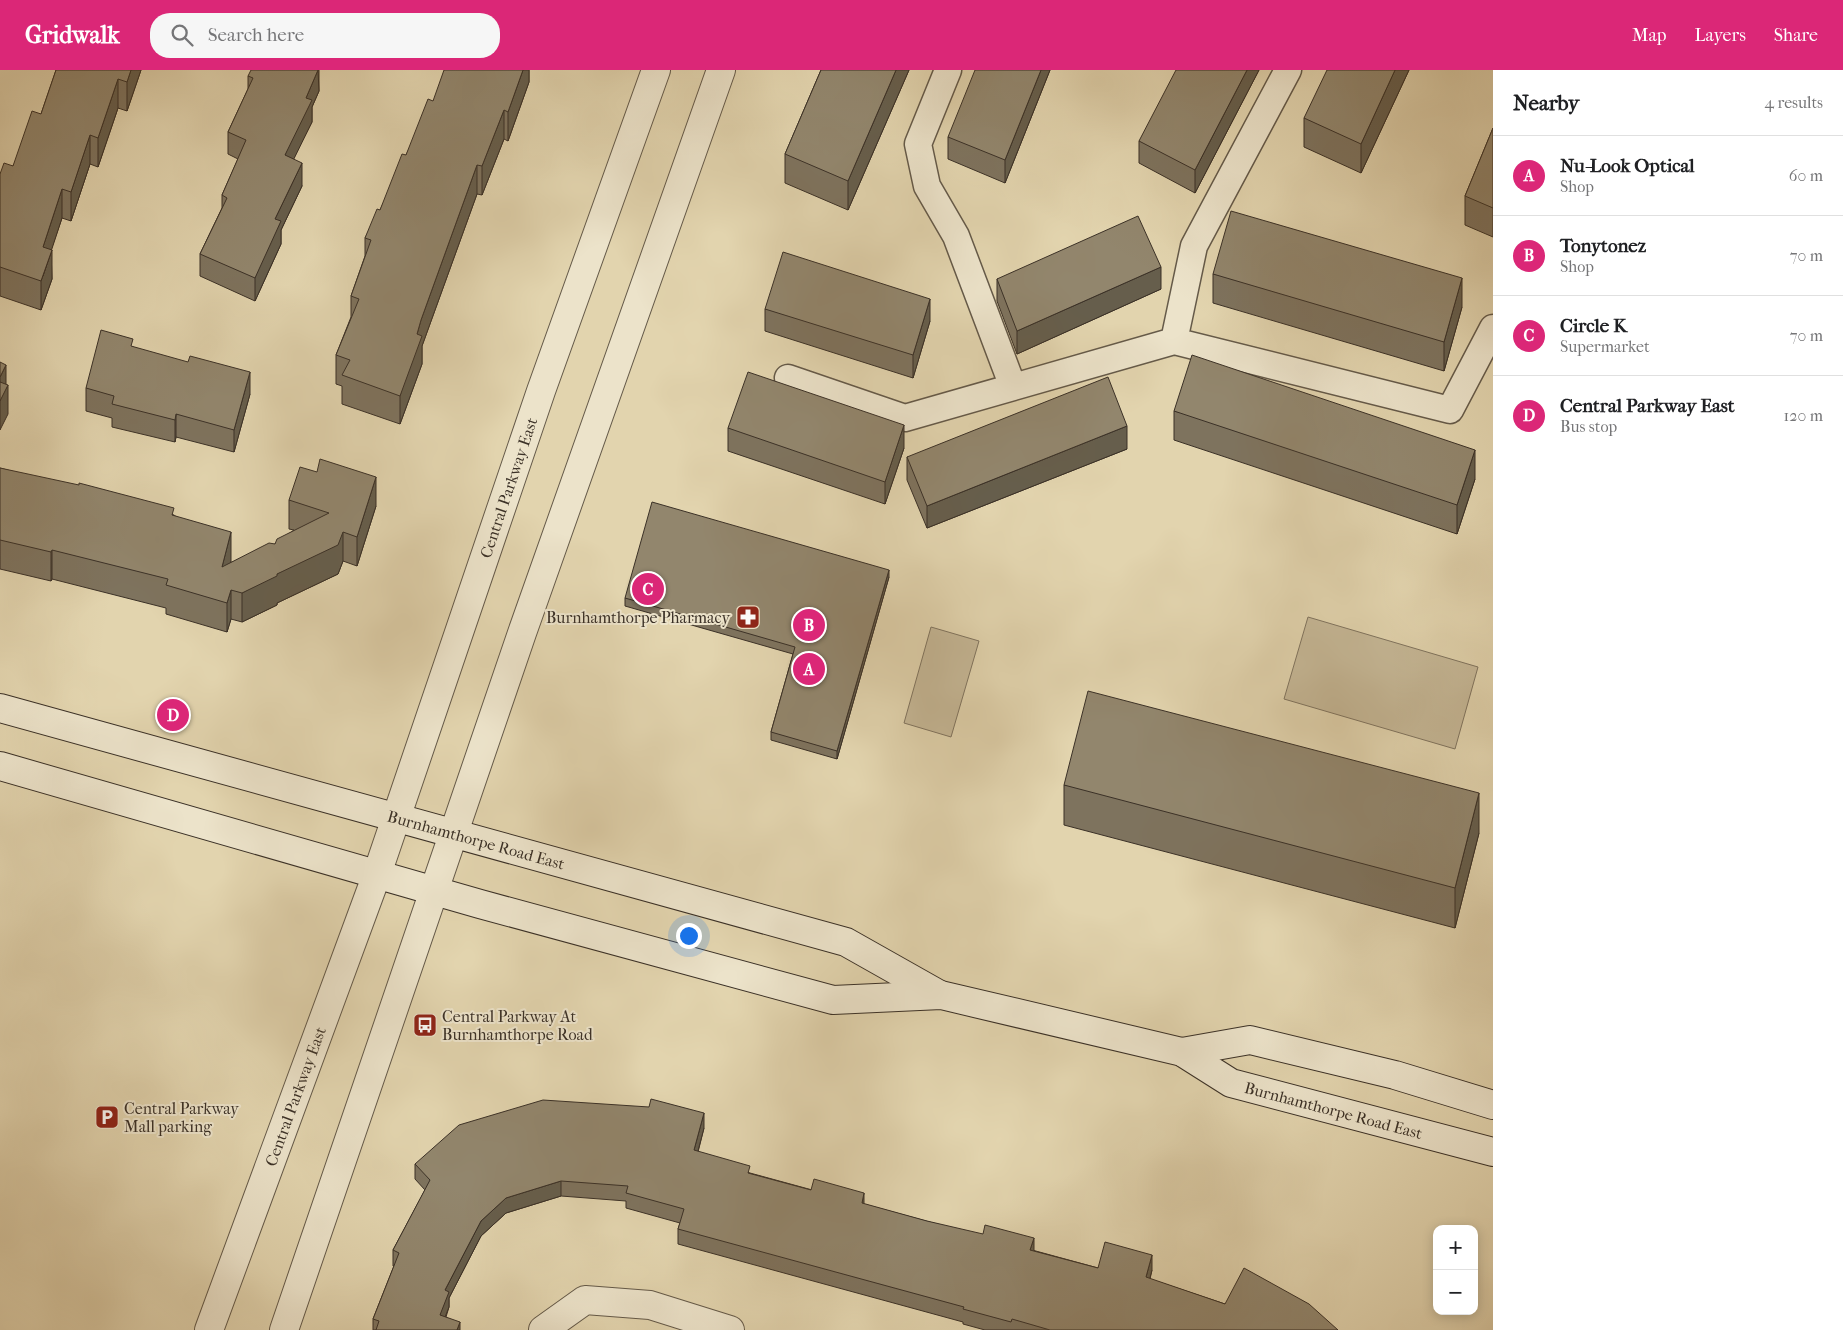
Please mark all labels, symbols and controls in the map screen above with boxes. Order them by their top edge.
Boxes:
search box [150,13,500,58]
text: Gridwalk [25,21,120,49]
icon: search [168,21,196,49]
text: Search here [208,24,304,46]
text: Map [1632,25,1666,46]
text: Layers [1694,25,1746,46]
text: Share [1774,25,1818,46]
text: Nearby [1513,91,1579,115]
text: 4 results [1765,93,1823,112]
text: Nu-Look Optical [1560,155,1695,177]
text: A [1524,166,1534,185]
text: 60 m [1789,166,1823,185]
text: Shop [1560,177,1594,196]
text: Tonytonez [1560,235,1646,257]
text: B [1524,246,1534,265]
text: 70 m [1790,246,1823,265]
text: Shop [1560,257,1594,276]
text: Circle K [1560,315,1627,337]
text: C [1524,326,1534,345]
text: 70 m [1790,326,1823,345]
text: Supermarket [1560,337,1650,356]
text: Central Parkway East [1560,395,1735,417]
text: D [1523,406,1535,425]
text: 120 m [1784,406,1823,425]
street label: Central Parkway East [476,415,541,560]
text: Bus stop [1560,417,1617,436]
pin: C [632,570,664,608]
pharmacy icon: Burnhamthorpe Pharmacy [735,604,761,630]
pin: B [793,606,825,644]
place label: Burnhamthorpe Pharmacy [546,608,730,627]
pin: A [793,650,825,688]
pin: D [157,696,189,734]
street label: Burnhamthorpe Road East [385,806,567,873]
your location [676,923,702,949]
place label: Central Parkway At Burnhamthorpe Road [442,1007,593,1044]
bus stop icon: Central Parkway At Burnhamthorpe Road [412,1012,438,1038]
street label: Central Parkway East [261,1024,330,1169]
street label: Burnhamthorpe Road East [1243,1078,1425,1143]
place label: Central Parkway Mall parking [124,1099,239,1136]
parking icon: Central Parkway Mall parking [94,1104,120,1130]
map controls [1433,1225,1478,1315]
button: + [1433,1225,1478,1270]
button: − [1433,1270,1478,1315]

